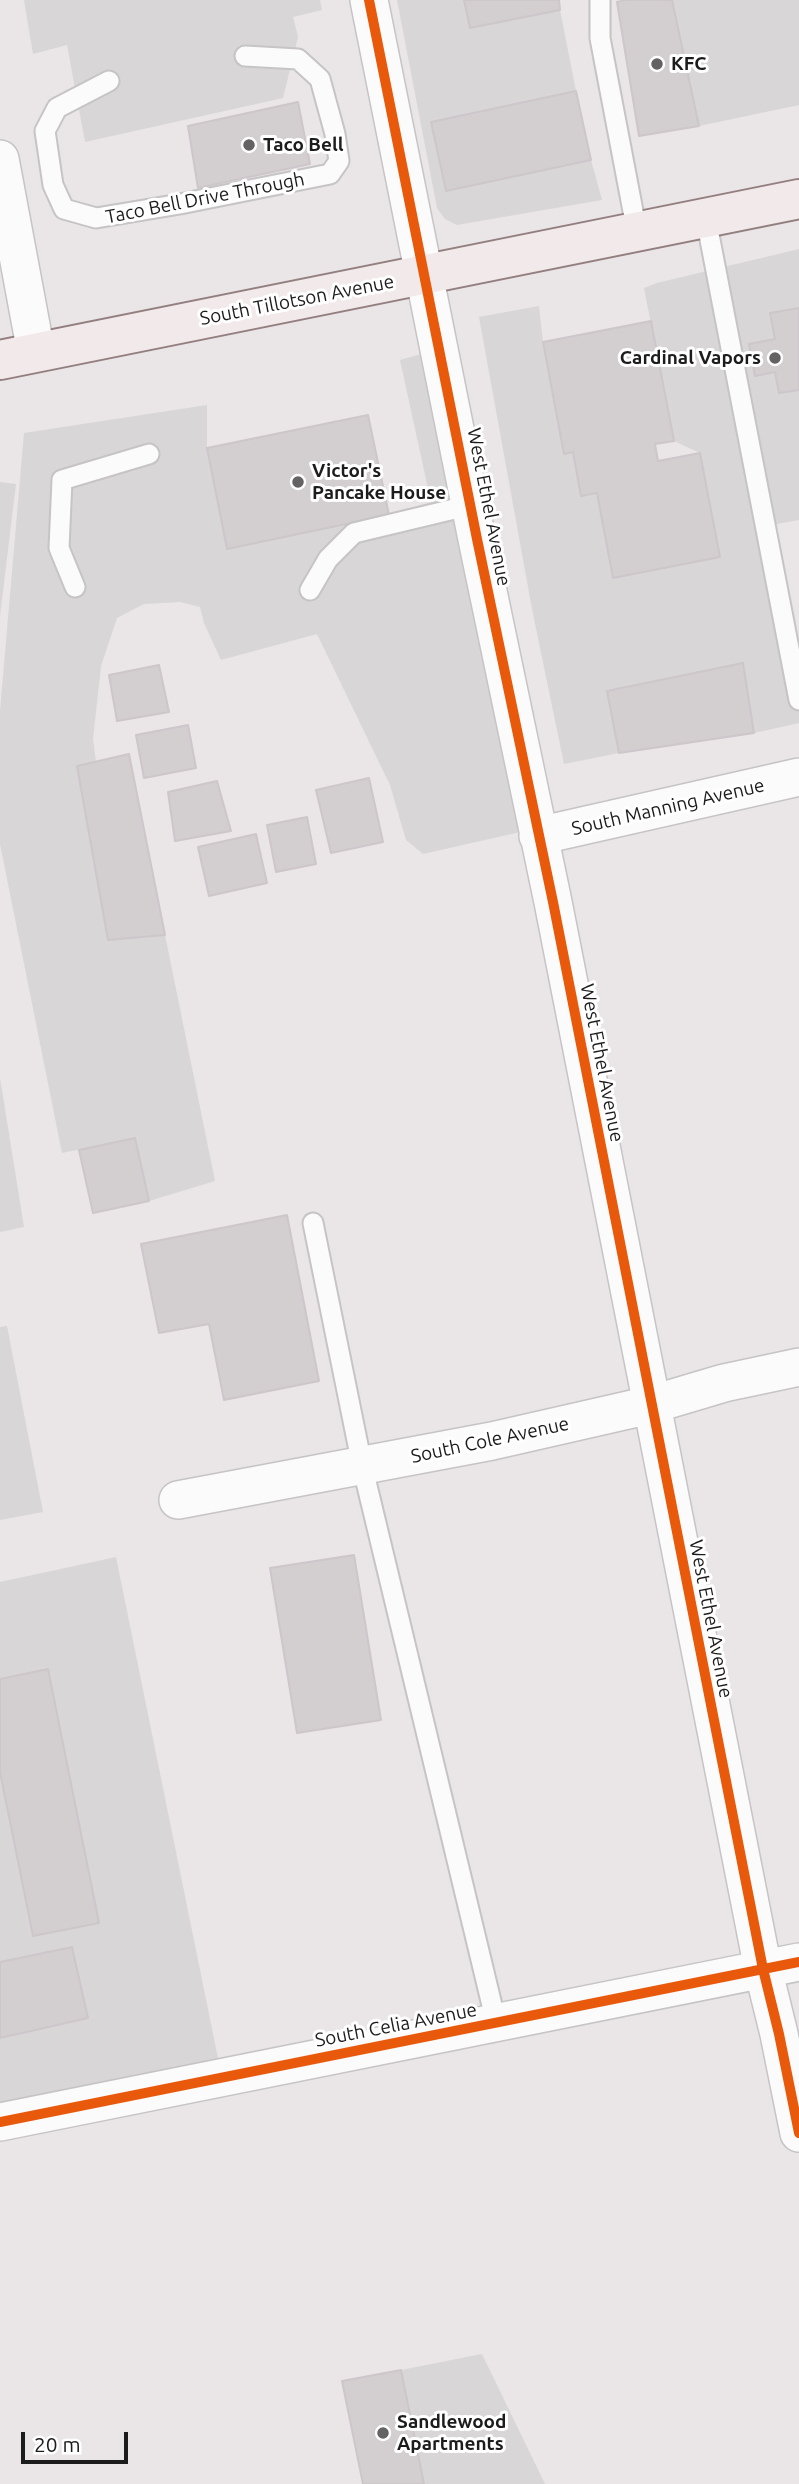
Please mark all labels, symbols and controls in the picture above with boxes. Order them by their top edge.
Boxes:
place label: KFC [671,53,706,75]
marker: KFC [649,56,665,72]
place label: Taco Bell [263,134,343,156]
marker: Taco Bell [241,137,257,153]
street label: Taco Bell Drive Through [104,168,306,228]
street label: South Tillotson Avenue [198,270,396,330]
place label: Cardinal Vapors [620,347,761,369]
marker: Cardinal Vapors [767,350,783,366]
street label: West Ethel Avenue [462,426,516,588]
place label: Victor's Pancake House [312,460,446,504]
marker: Victor's Pancake House [290,474,306,490]
street label: South Manning Avenue [569,774,767,840]
street label: West Ethel Avenue [575,982,629,1144]
street label: South Cole Avenue [409,1412,571,1468]
street label: West Ethel Avenue [684,1538,738,1700]
street label: South Celia Avenue [313,1998,479,2052]
place label: Sandlewood Apartments [397,2411,506,2455]
scale bar [24,2418,131,2462]
marker: Sandlewood Apartments [375,2425,391,2441]
text: 20 m [34,2432,81,2456]

